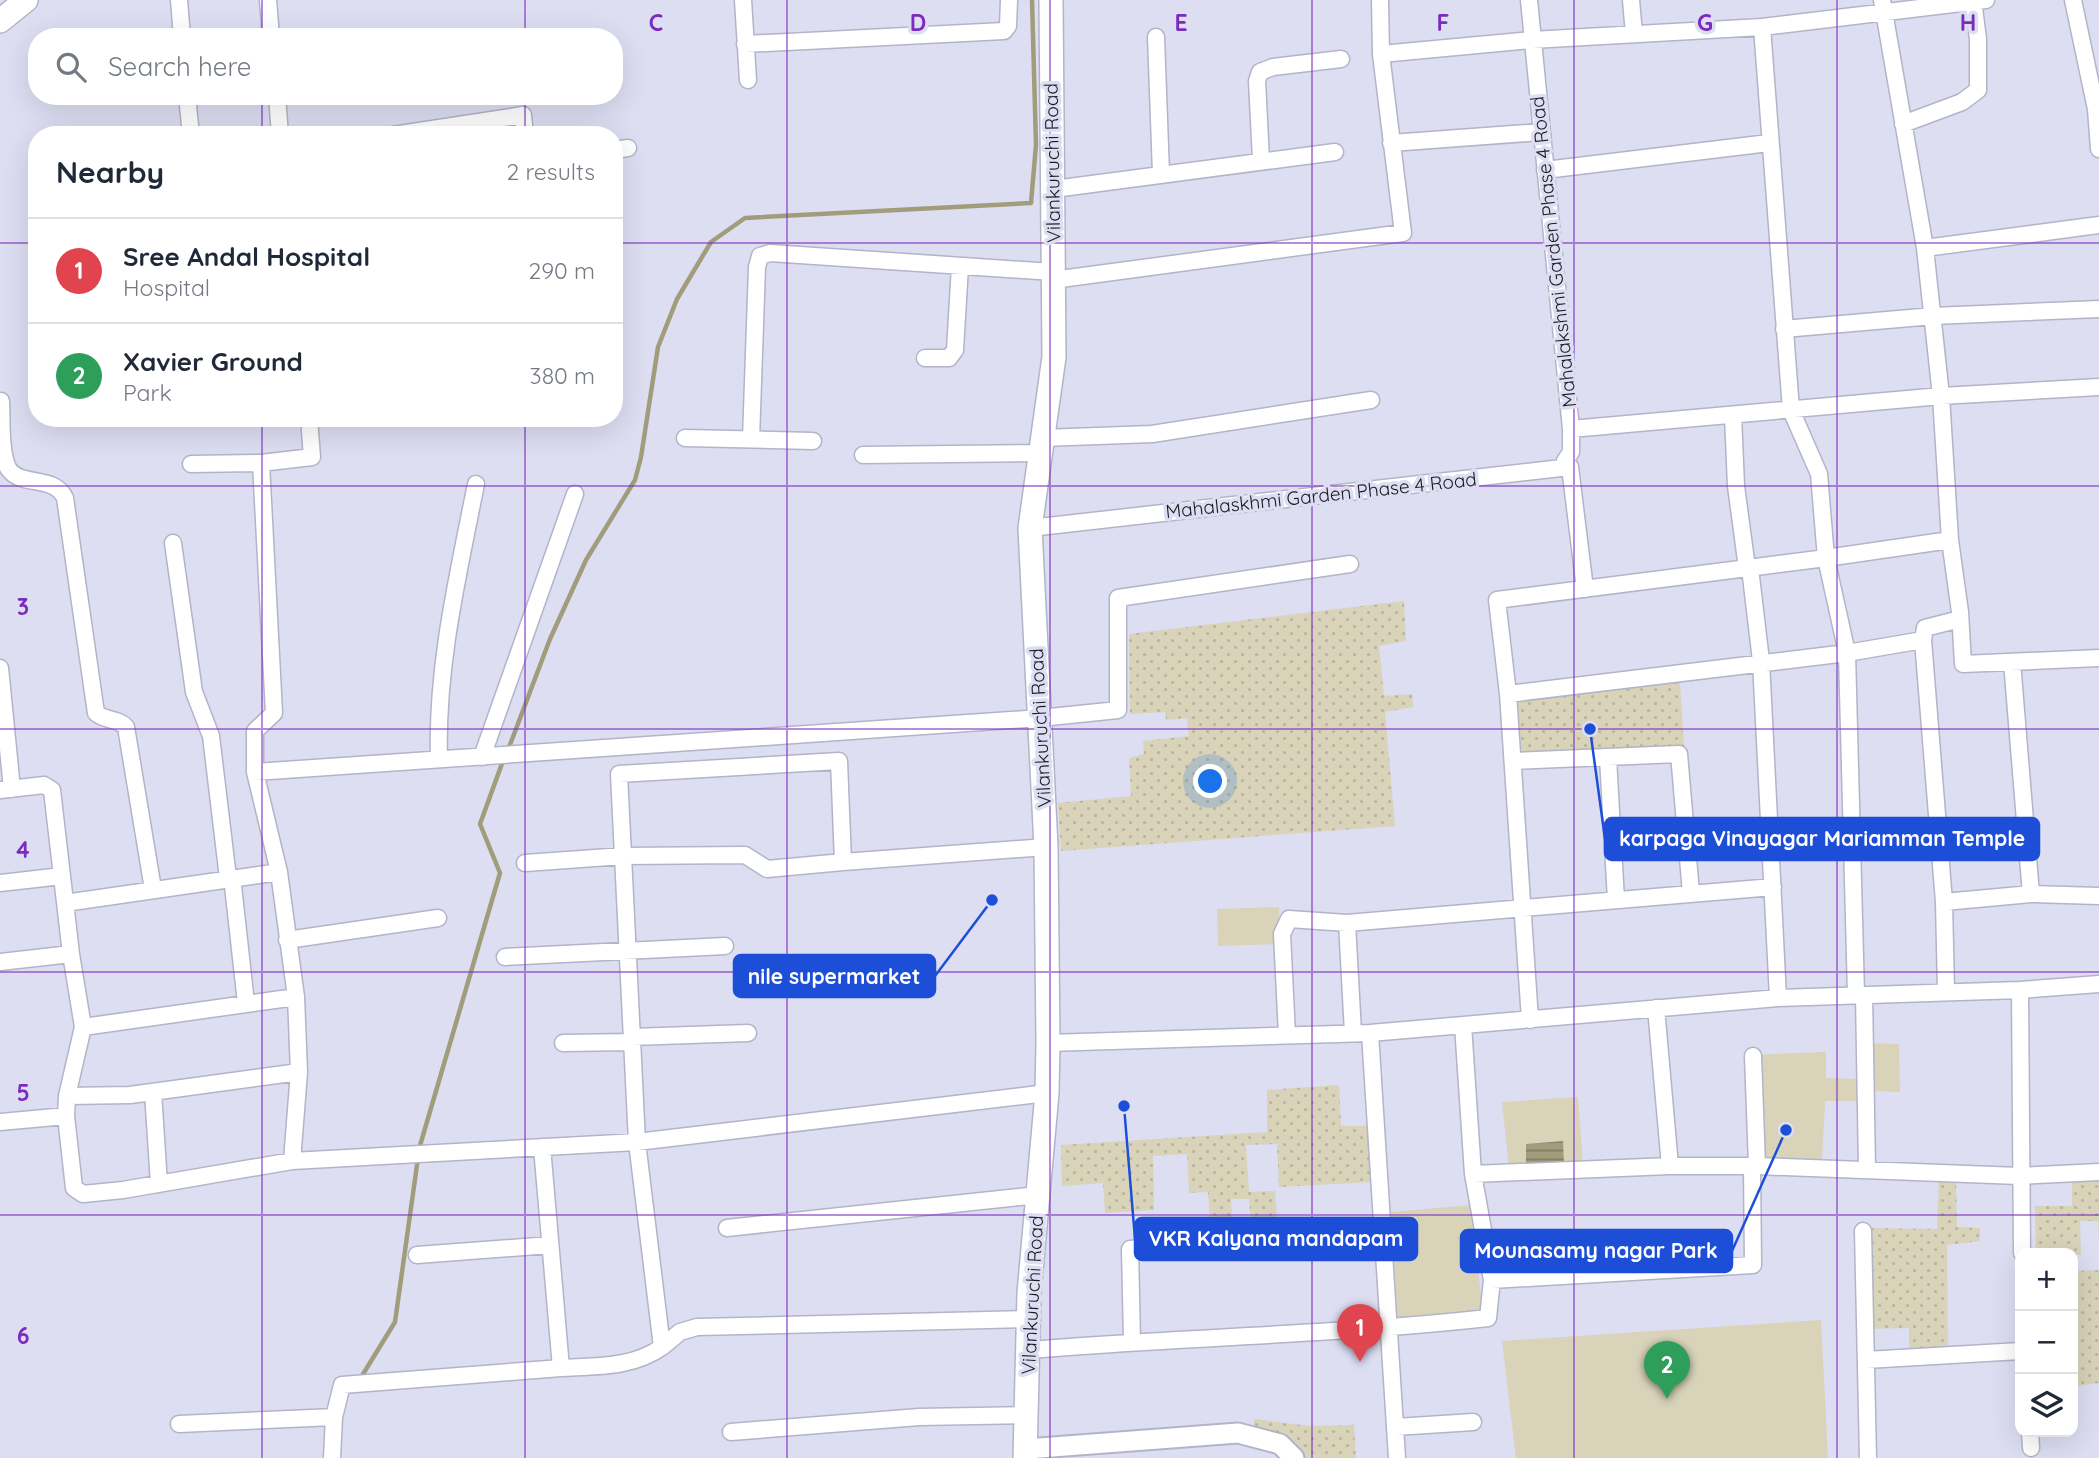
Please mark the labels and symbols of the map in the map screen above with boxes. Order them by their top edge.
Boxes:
text: C [649,8,663,37]
text: D [910,8,926,37]
text: E [1174,8,1188,37]
text: F [1437,8,1449,37]
text: G [1697,8,1713,37]
text: H [1960,8,1976,37]
street label: Vilankuruchi Road [1039,83,1065,243]
street label: Mahalakshmi Garden Phase 4 Road [1525,95,1581,409]
street label: Mahalaskhmi Garden Phase 4 Road [1164,467,1478,523]
text: 3 [17,592,29,621]
street label: Vilankuruchi Road [1024,648,1056,808]
your location [1193,764,1227,798]
callout: karpaga Vinayagar Mariamman Temple [1605,818,2039,860]
text: karpaga Vinayagar Mariamman Temple [1619,825,2025,851]
text: 4 [16,835,30,864]
callout: nile supermarket [734,955,935,997]
text: nile supermarket [748,963,920,989]
text: 5 [16,1078,30,1107]
street label: Vilankuruchi Road [1016,1215,1048,1375]
callout: VKR Kalyana mandapam [1135,1218,1417,1260]
text: VKR Kalyana mandapam [1149,1225,1403,1251]
callout: Mounasamy nagar Park [1461,1230,1732,1272]
text: Mounasamy nagar Park [1474,1237,1718,1263]
pin: 1 [1337,1304,1383,1362]
text: 6 [17,1321,29,1350]
pin: 2 [1644,1341,1690,1399]

